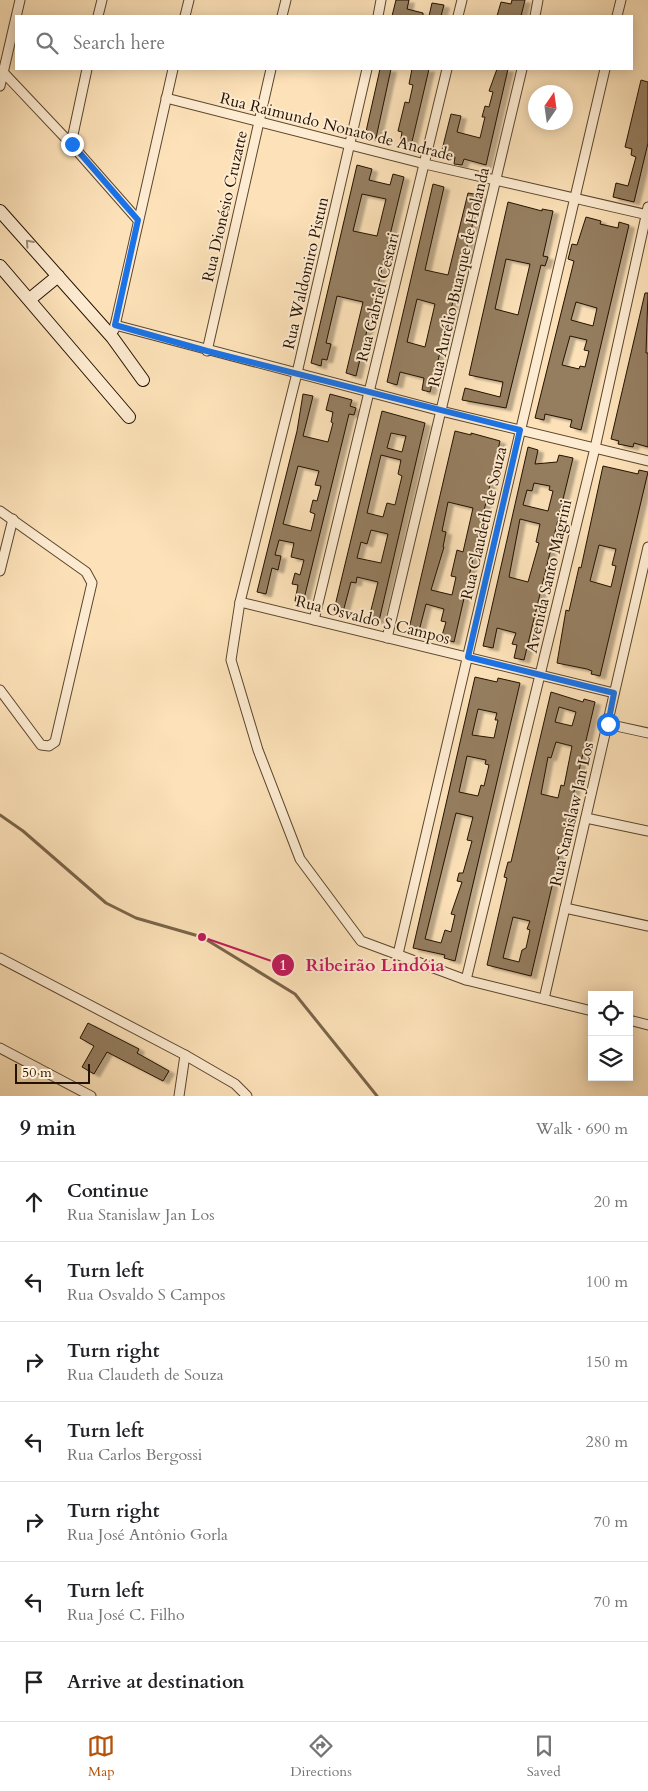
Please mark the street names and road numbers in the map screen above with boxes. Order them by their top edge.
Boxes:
street label: Rua Raimundo Nonato de Andrade [217,87,456,167]
street label: Rua Dionésio Cruzatte [197,128,253,284]
street label: Rua Aurélio Buarque de Holanda [423,165,495,389]
street label: Rua Waldomiro Pistun [278,195,334,352]
street label: Rua Gabriel Cestari [351,230,405,364]
street label: Rua Claudeth de Souza [456,444,512,602]
street label: Avenida Santo Magrini [521,497,577,655]
street label: Rua Osvaldo S Campos [293,590,452,650]
street label: Rua Stanislaw Jan Los [545,740,599,889]

